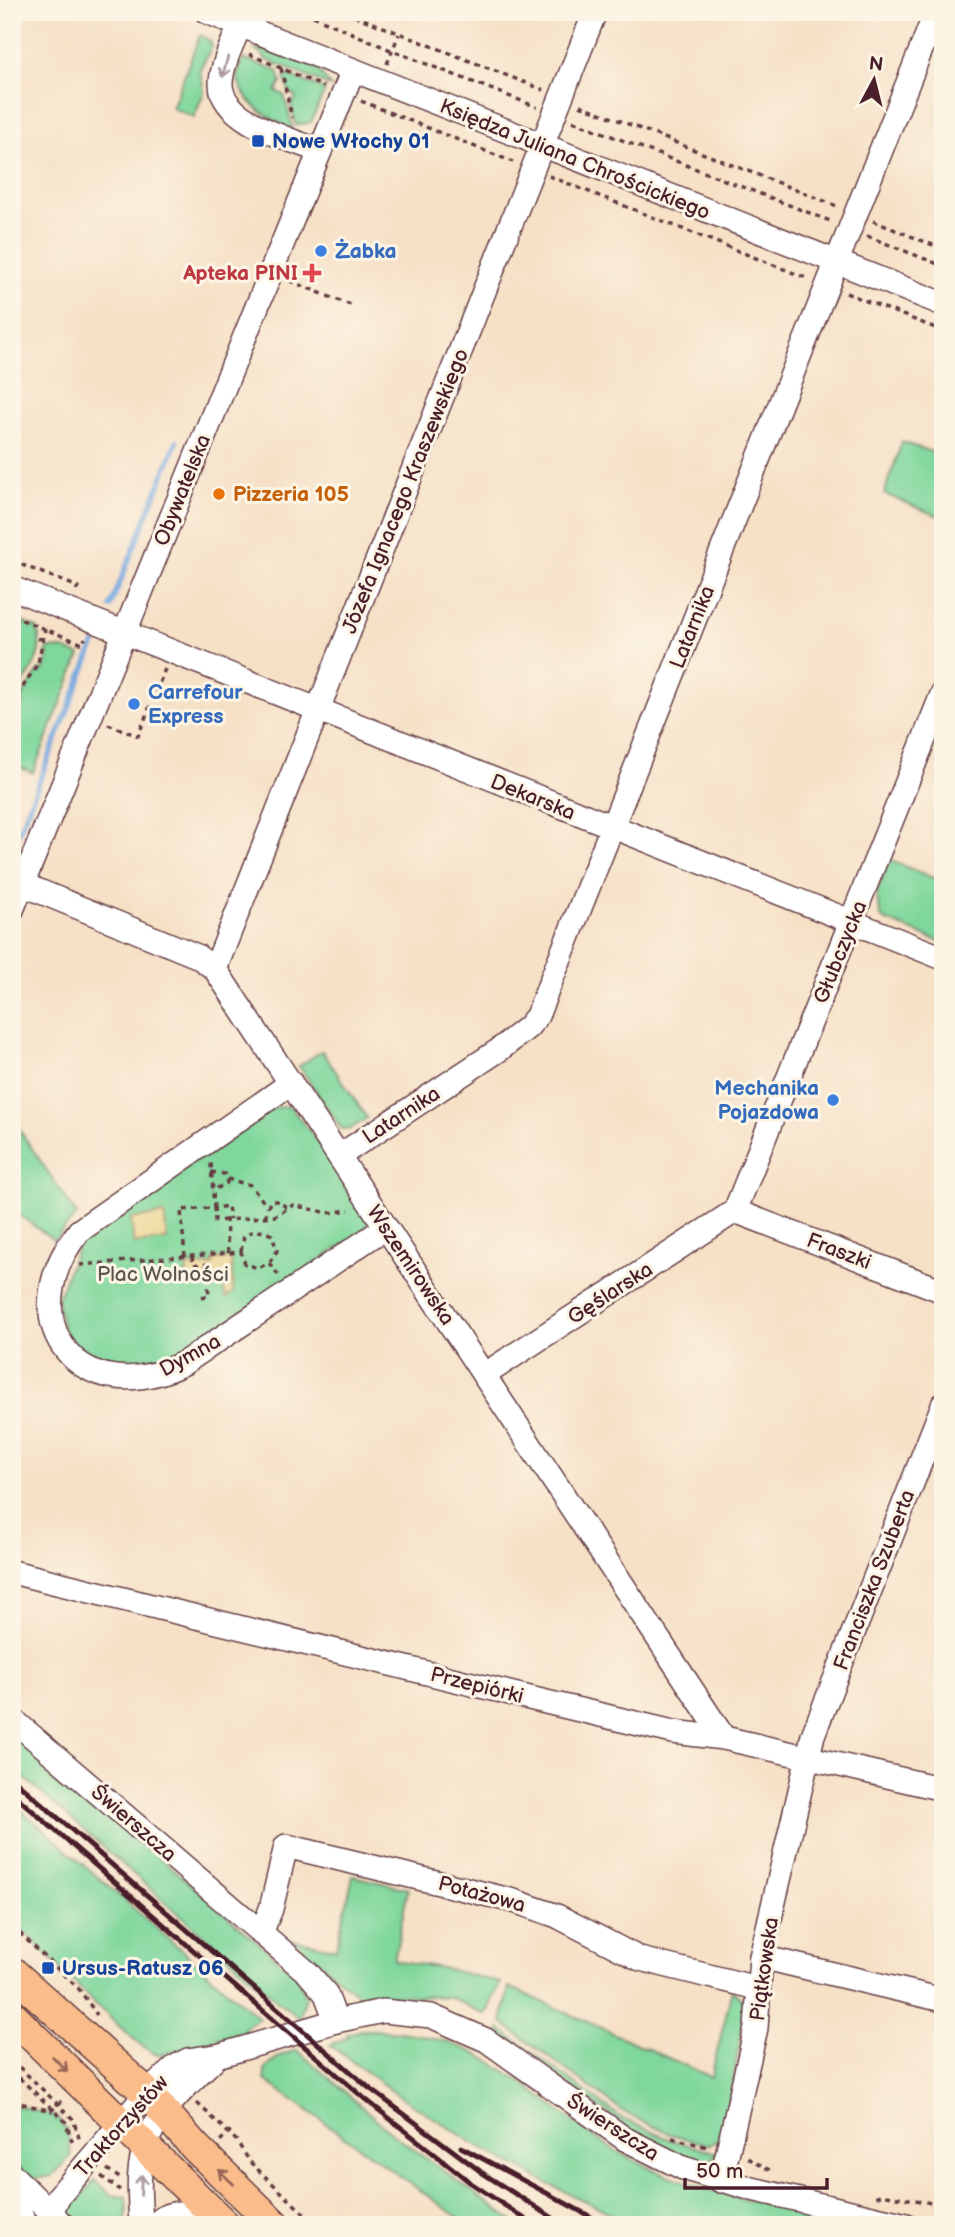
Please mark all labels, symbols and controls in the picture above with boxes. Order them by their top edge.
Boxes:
north arrow [839,46,909,116]
text: N [867,52,884,77]
one-way arrow [218,55,231,78]
street label: Księdza Juliana Chrościckiego [436,94,714,225]
place label: Nowe Włochy 01 [272,129,430,154]
marker: Nowe Włochy 01 [250,133,266,149]
place label: Żabka [335,238,397,264]
marker: Żabka [313,243,329,259]
place label: Apteka PINI [182,261,298,286]
marker: Apteka PINI [304,265,320,281]
street label: Józefa Ignacego Kraszewskiego [337,345,474,637]
street label: Obywatelska [149,431,216,550]
place label: Pizzeria 105 [233,482,349,507]
marker: Pizzeria 105 [211,486,227,502]
street label: Latarnika [665,582,720,672]
place label: Carrefour Express [148,680,243,729]
marker: Carrefour Express [126,696,142,712]
street label: Dekarska [487,769,579,826]
street label: Głubczycka [808,897,872,1007]
place label: Mechanika Pojazdowa [714,1076,819,1125]
street label: Latarnika [358,1081,445,1150]
marker: Mechanika Pojazdowa [825,1092,841,1108]
street label: Wszemirowska [361,1201,460,1330]
street label: Fraszki [803,1228,875,1275]
street label: Gęślarska [563,1257,657,1330]
park label: Plac Wolności [97,1262,229,1287]
street label: Dymna [155,1329,225,1382]
street label: Franciszka Szuberta [829,1486,920,1674]
street label: Przepiórki [428,1662,526,1709]
street label: Świerszcza [86,1780,181,1867]
street label: Potażowa [436,1871,528,1918]
street label: Piątkowska [745,1916,784,2023]
place label: Ursus-Ratusz 06 [62,1956,224,1981]
marker: Ursus-Ratusz 06 [40,1960,56,1976]
one-way arrow [52,2056,69,2073]
street label: Traktorzystów [69,2070,174,2183]
street label: Świerszcza [562,2088,663,2166]
scale bar [685,2146,827,2190]
text: 50 m [696,2159,743,2184]
one-way arrow [218,2169,235,2186]
one-way arrow [134,2174,147,2197]

